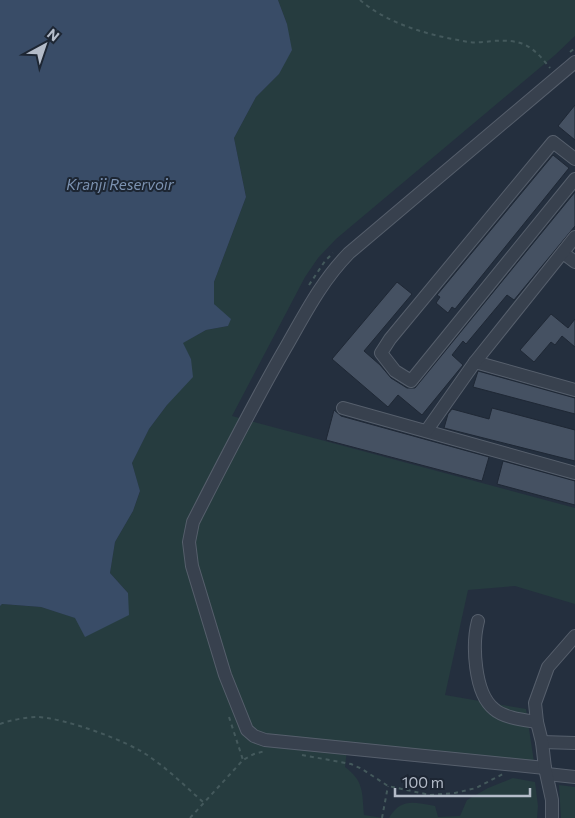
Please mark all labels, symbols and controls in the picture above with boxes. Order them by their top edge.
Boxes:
north arrow [20,20,70,70]
text: N [44,25,63,45]
water label: Kranji Reservoir [66,175,175,193]
scale bar [395,766,530,798]
text: 100 m [402,773,444,791]

